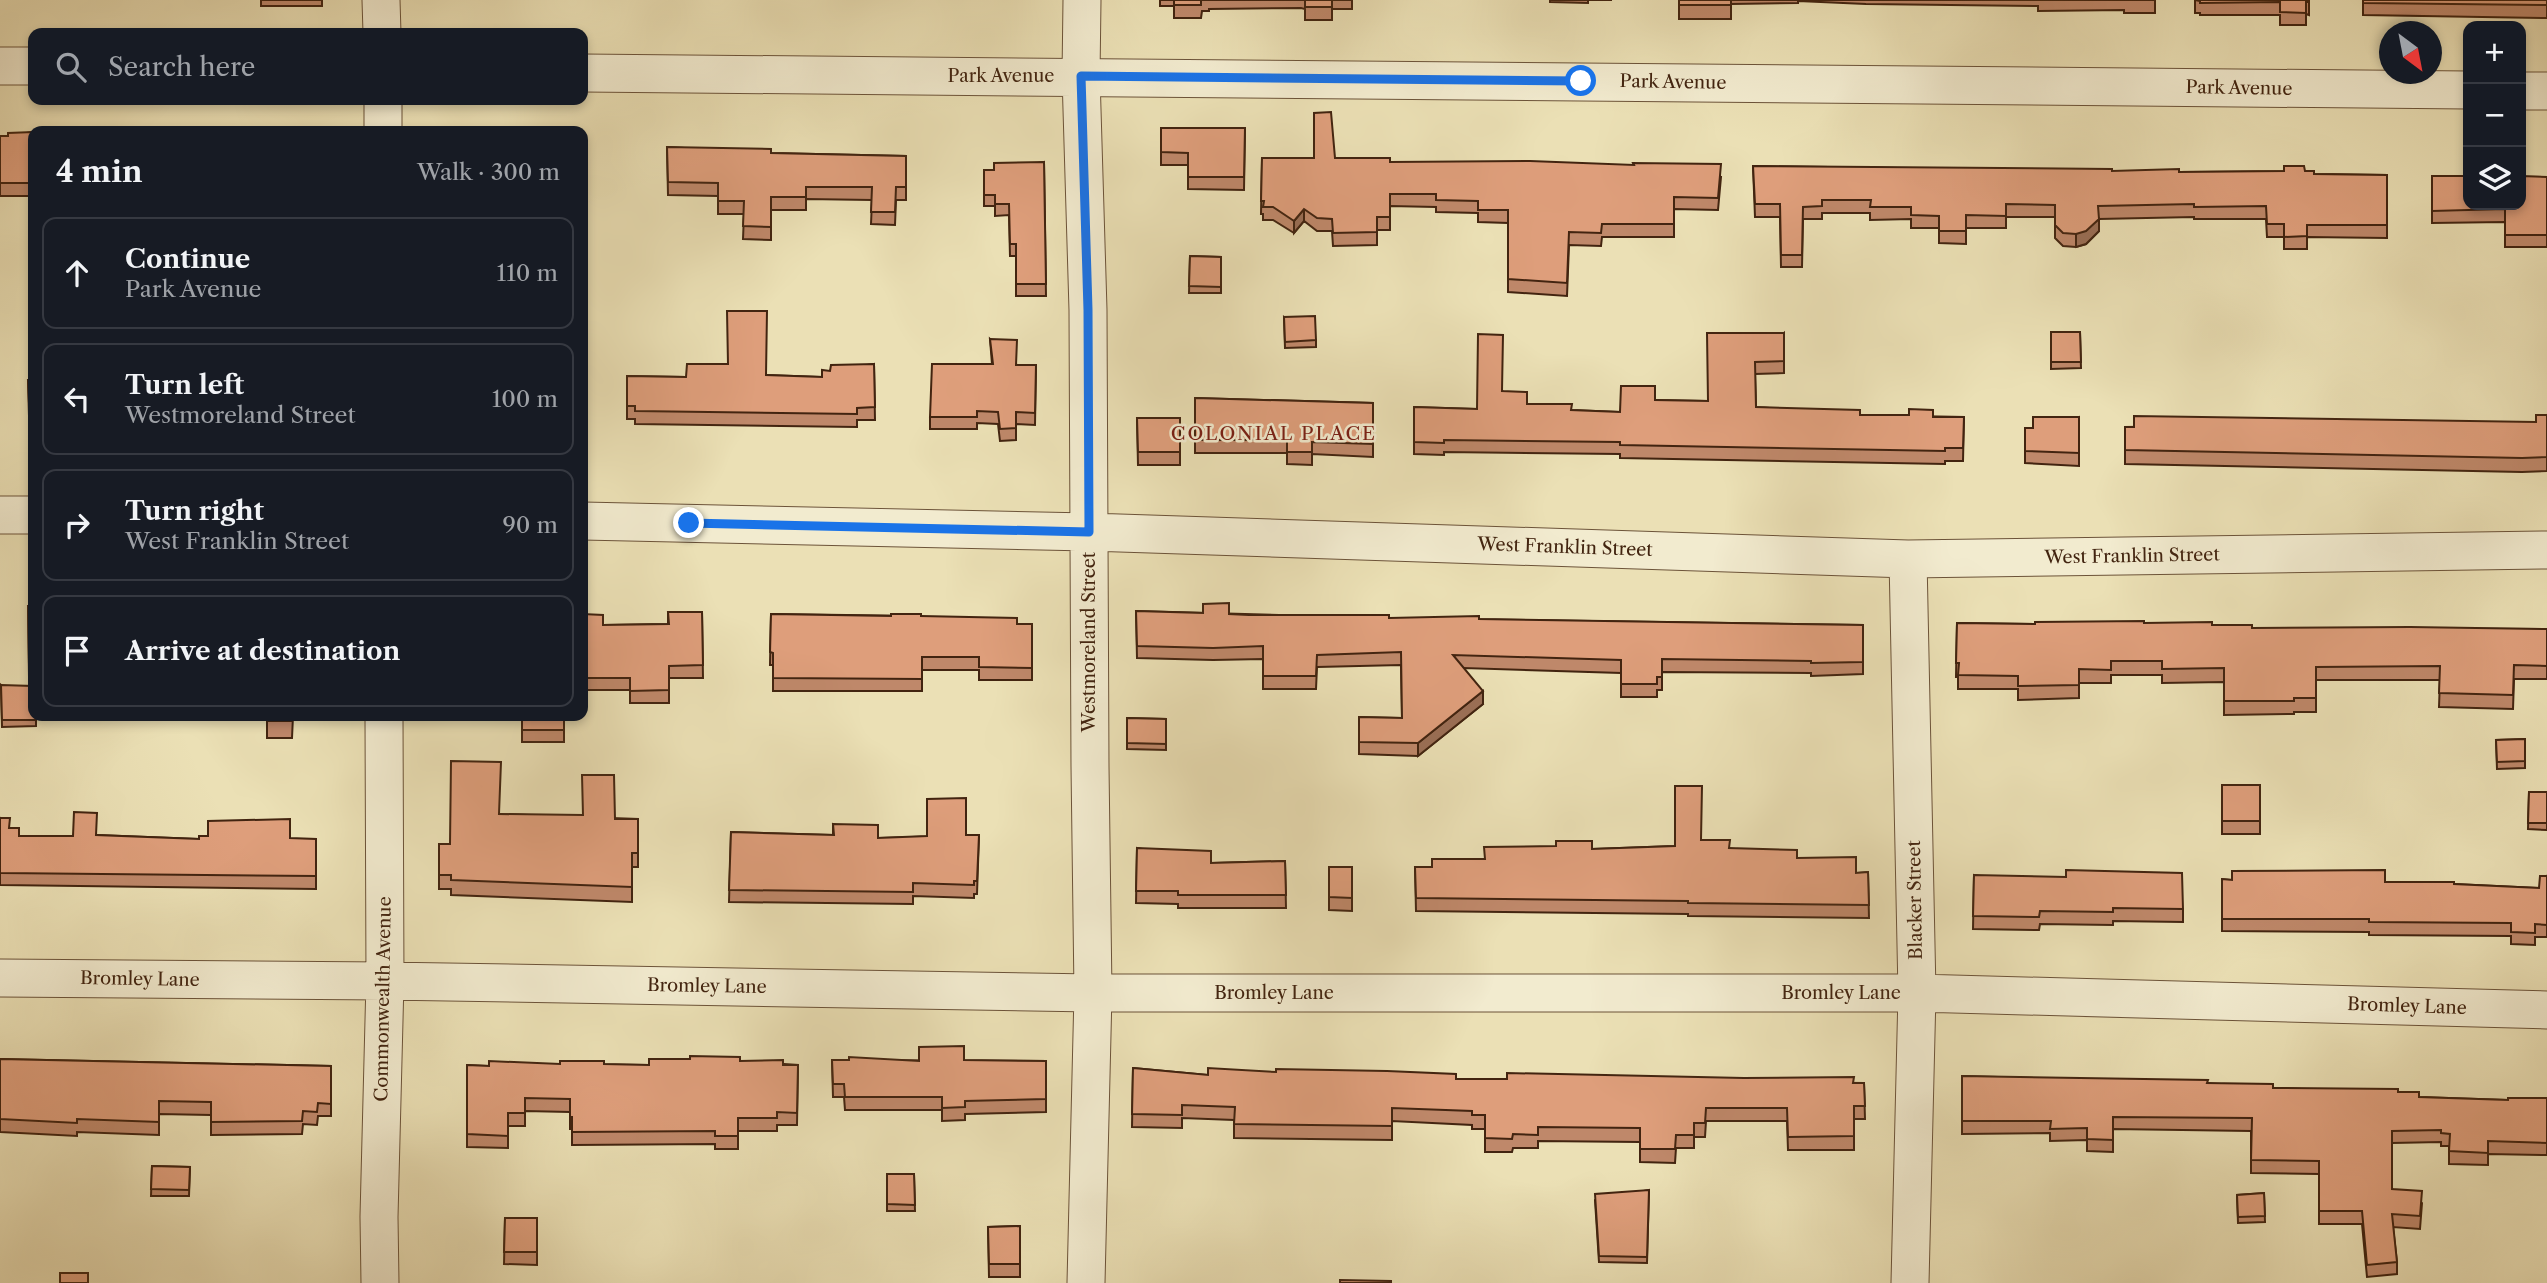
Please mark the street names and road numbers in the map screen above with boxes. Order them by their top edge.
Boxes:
street label: Park Avenue [948,65,1054,87]
street label: Park Avenue [1619,70,1727,94]
street label: Park Avenue [2185,76,2293,100]
street label: West Franklin Street [1476,533,1654,561]
street label: West Franklin Street [2043,543,2220,569]
street label: Westmoreland Street [1078,551,1100,733]
street label: Blacker Street [1903,839,1927,960]
street label: Commonwealth Avenue [370,896,396,1102]
street label: Bromley Lane [80,967,200,991]
street label: Bromley Lane [647,974,767,998]
street label: Bromley Lane [1214,982,1334,1004]
street label: Bromley Lane [1781,982,1901,1004]
street label: Bromley Lane [2347,993,2467,1019]

